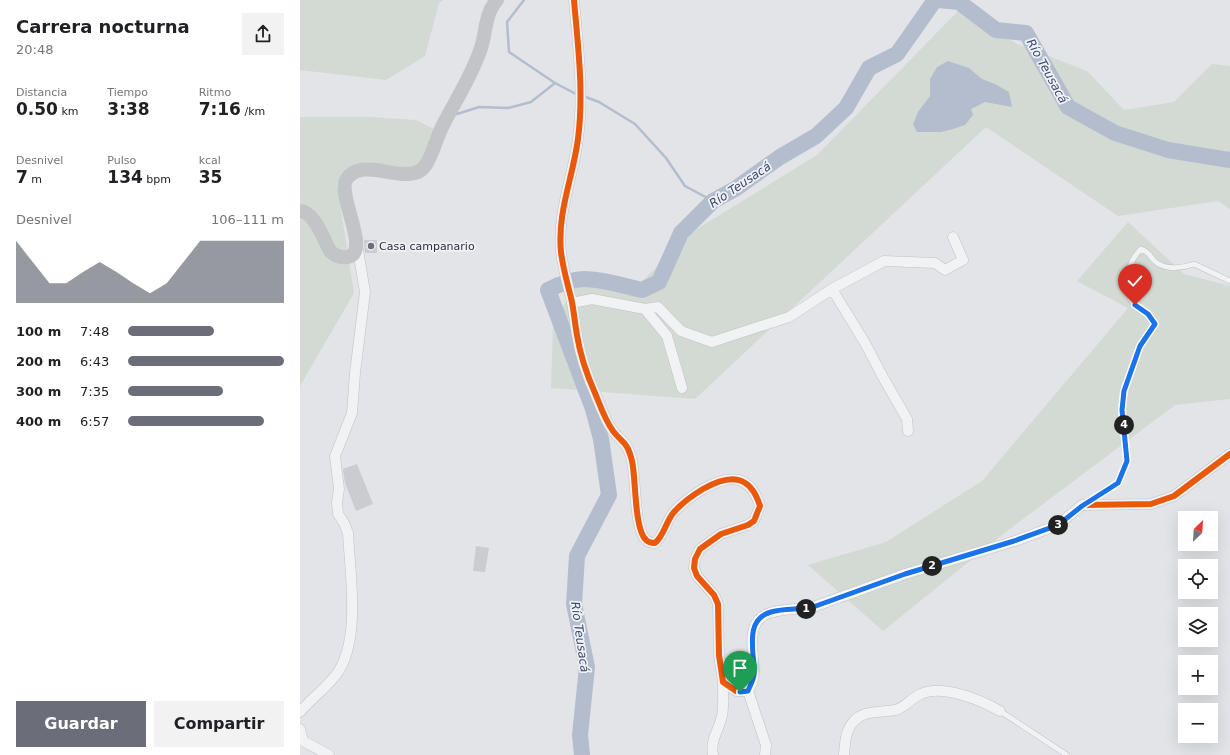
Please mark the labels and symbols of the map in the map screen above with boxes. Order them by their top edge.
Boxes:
water label: Río Teusacá [1024,36,1070,106]
water label: Río Teusacá [707,159,773,211]
place label: Casa campanario [379,240,475,253]
marker: Casa campanario [366,241,376,251]
pin [1118,264,1152,305]
pin: 4 [1114,415,1134,435]
north arrow [1178,511,1218,551]
pin: 3 [1048,515,1068,535]
pin: 2 [922,556,942,576]
pin: 1 [796,599,816,619]
water label: Río Teusacá [568,601,592,673]
pin [723,651,757,692]

